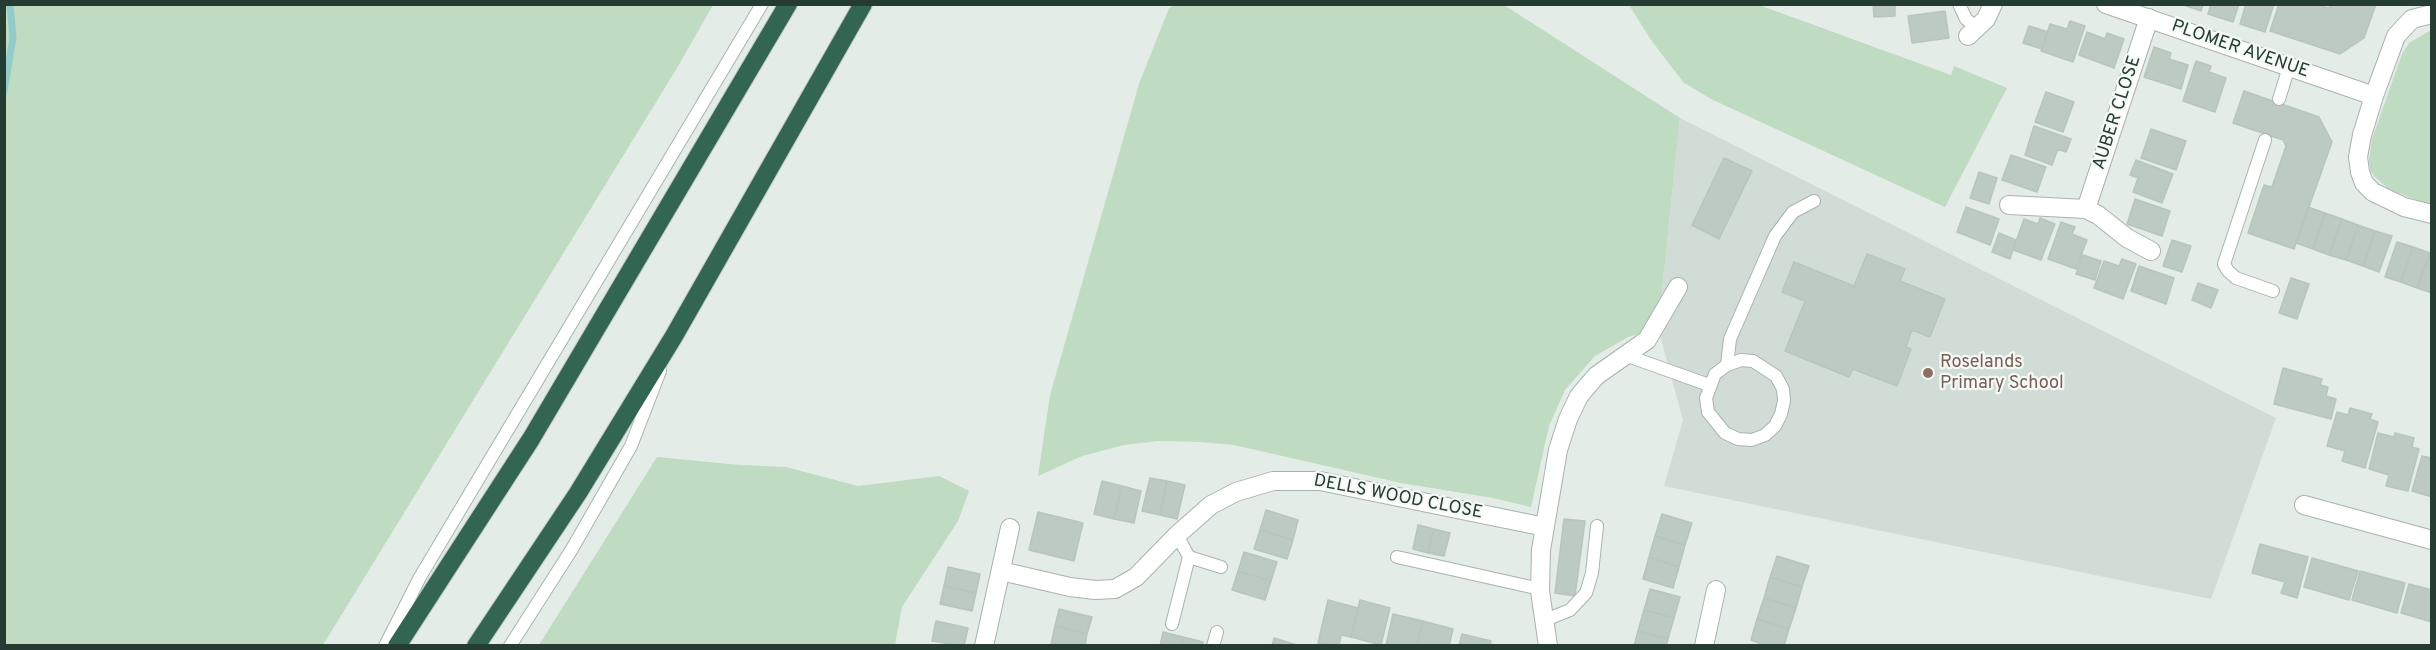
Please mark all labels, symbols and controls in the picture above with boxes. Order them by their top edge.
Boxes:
street label: PLOMER AVENUE [2168,16,2312,84]
street label: AUBER CLOSE [2089,53,2147,173]
place label: Roselands Primary School [1940,352,2064,394]
marker: Roselands Primary School [1921,366,1935,380]
street label: DELLS WOOD CLOSE [1312,471,1484,525]

